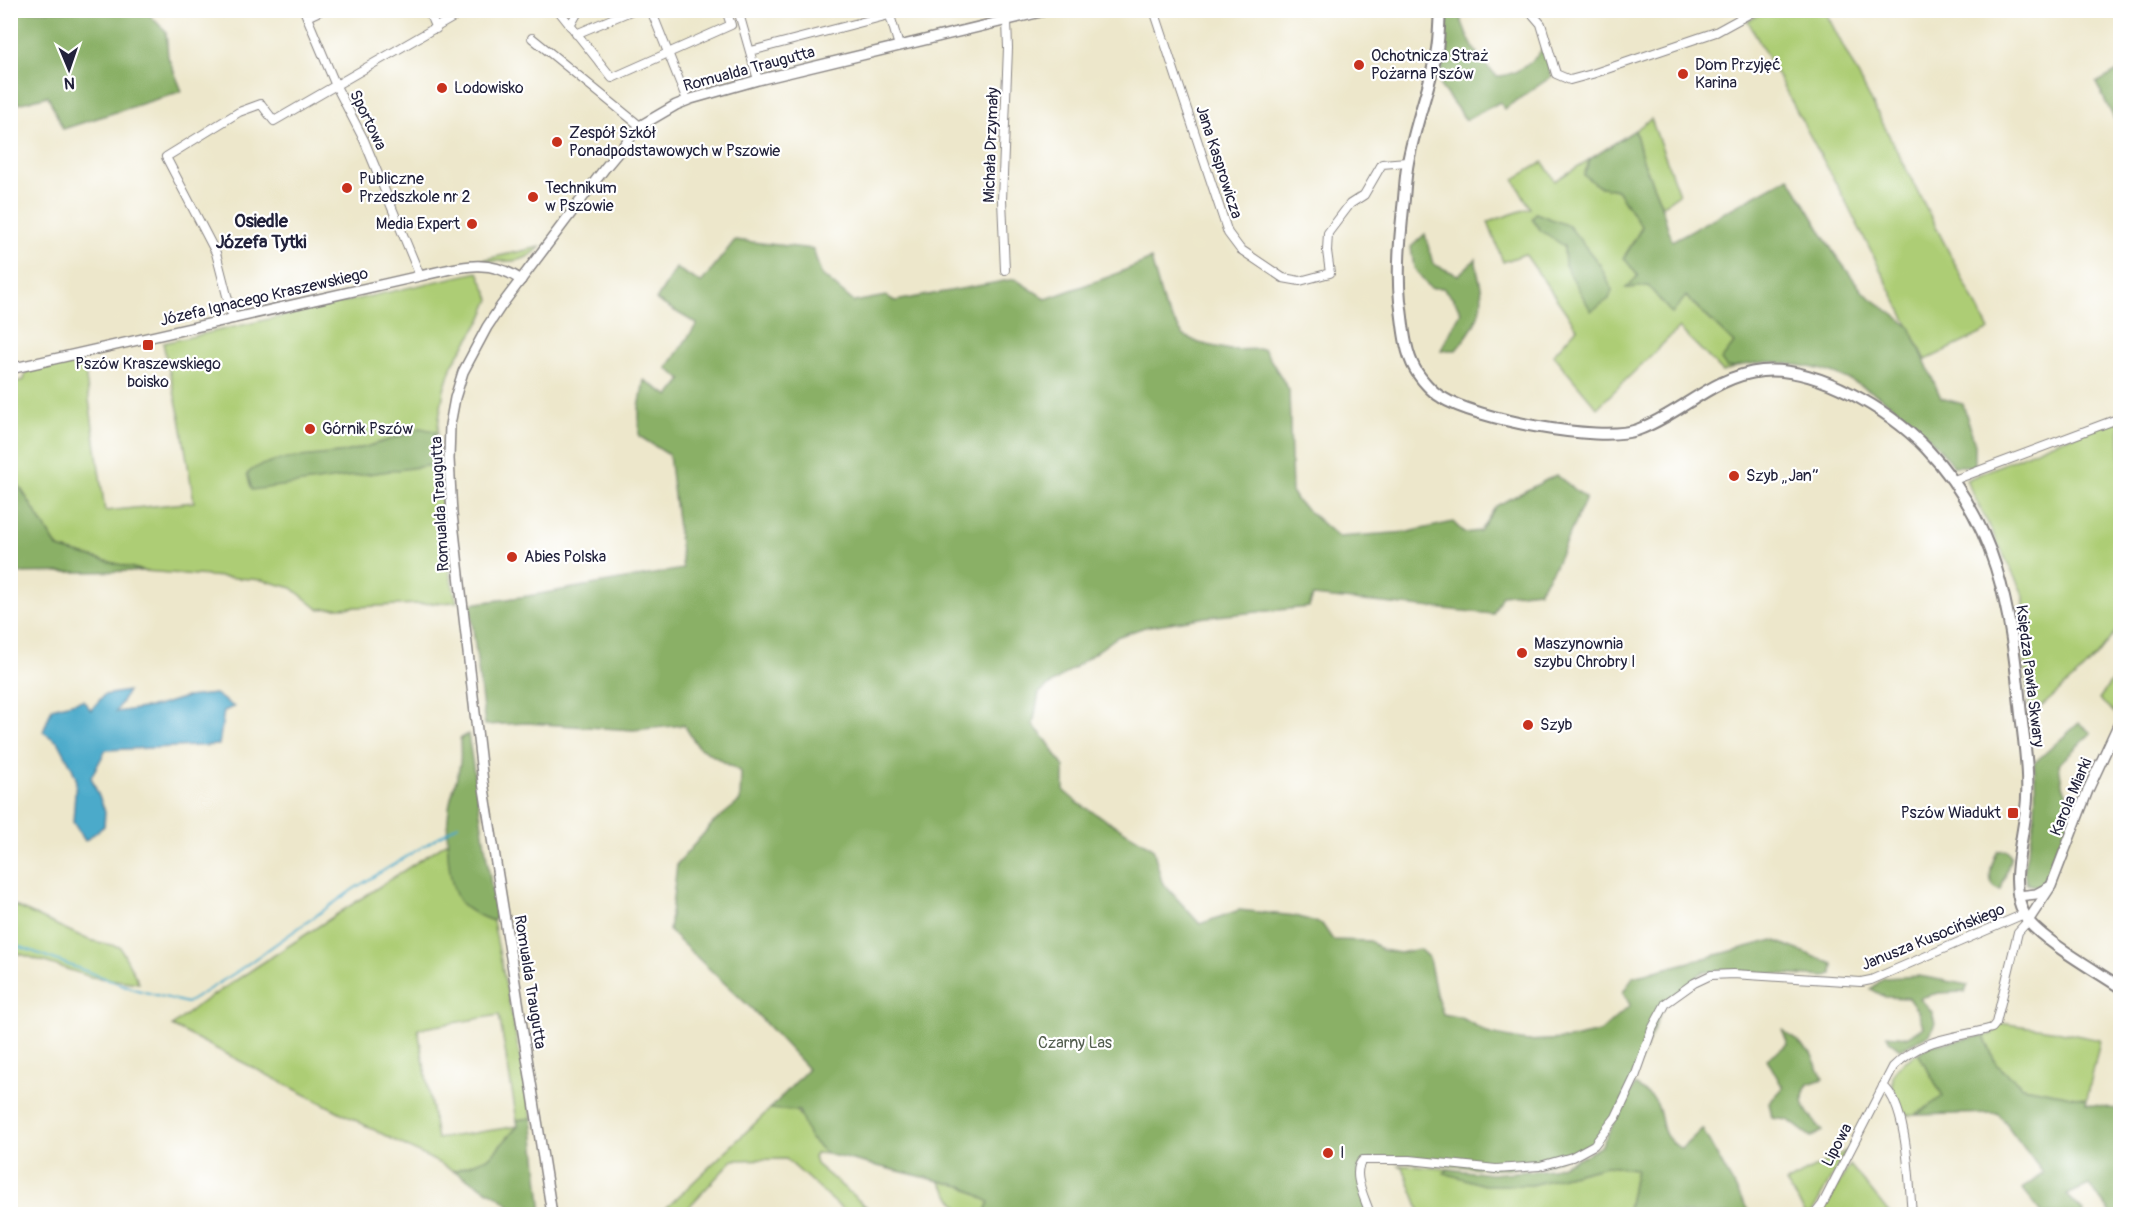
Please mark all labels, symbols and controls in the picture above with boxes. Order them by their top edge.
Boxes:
north arrow [39,39,99,99]
street label: Romualda Traugutta [681,42,817,96]
place label: Ochotnicza Straż Pożarna Pszów [1371,46,1488,84]
place label: Dom Przyjęć Karina [1695,55,1781,93]
marker: Ochotnicza Straż Pożarna Pszów [1352,58,1366,72]
marker: Dom Przyjęć Karina [1676,67,1690,81]
text: N [64,73,75,93]
place label: Lodowisko [454,78,524,98]
marker: Lodowisko [435,81,449,95]
street label: Sportowa [345,87,391,153]
street label: Michała Drzymały [979,87,1003,203]
street label: Jana Kasprowicza [1191,103,1247,221]
place label: Zespół Szkół Ponadpodstawowych w Pszowie [569,123,780,161]
marker: Zespół Szkół Ponadpodstawowych w Pszowie [550,135,564,149]
place label: Publiczne Przedszkole nr 2 [359,169,470,207]
place label: Technikum w Pszowie [545,178,617,216]
marker: Publiczne Przedszkole nr 2 [340,181,354,195]
marker: Technikum w Pszowie [526,190,540,204]
district label: Osiedle Józefa Tytki [216,210,306,254]
place label: Media Expert [376,214,461,234]
marker: Media Expert [465,217,479,231]
street label: Józefa Ignacego Kraszewskiego [158,263,370,331]
marker: Pszów Kraszewskiego boisko [141,338,155,352]
place label: Pszów Kraszewskiego boisko [75,354,221,392]
place label: Górnik Pszów [322,419,413,439]
marker: Górnik Pszów [303,422,317,436]
street label: Romualda Traugutta [426,436,454,572]
place label: Szyb „Jan” [1746,466,1819,486]
marker: Szyb „Jan” [1727,469,1741,483]
place label: Abies Polska [524,547,606,567]
marker: Abies Polska [505,550,519,564]
street label: Księdza Pawła Skwary [2011,604,2049,749]
place label: Maszynownia szybu Chrobry I [1534,634,1635,672]
marker: Maszynownia szybu Chrobry I [1515,646,1529,660]
place label: Szyb [1540,715,1572,735]
marker: Szyb [1521,718,1535,732]
street label: Karola Miarki [2046,755,2096,839]
place label: Pszów Wiadukt [1901,803,2002,823]
marker: Pszów Wiadukt [2006,806,2020,820]
street label: Janusza Kusocińskiego [1858,899,2008,975]
street label: Romualda Traugutta [510,914,550,1050]
park label: Czarny Las [1038,1033,1112,1053]
street label: Lipowa [1817,1120,1857,1170]
place label: I [1340,1143,1345,1163]
marker: I [1321,1146,1335,1160]

